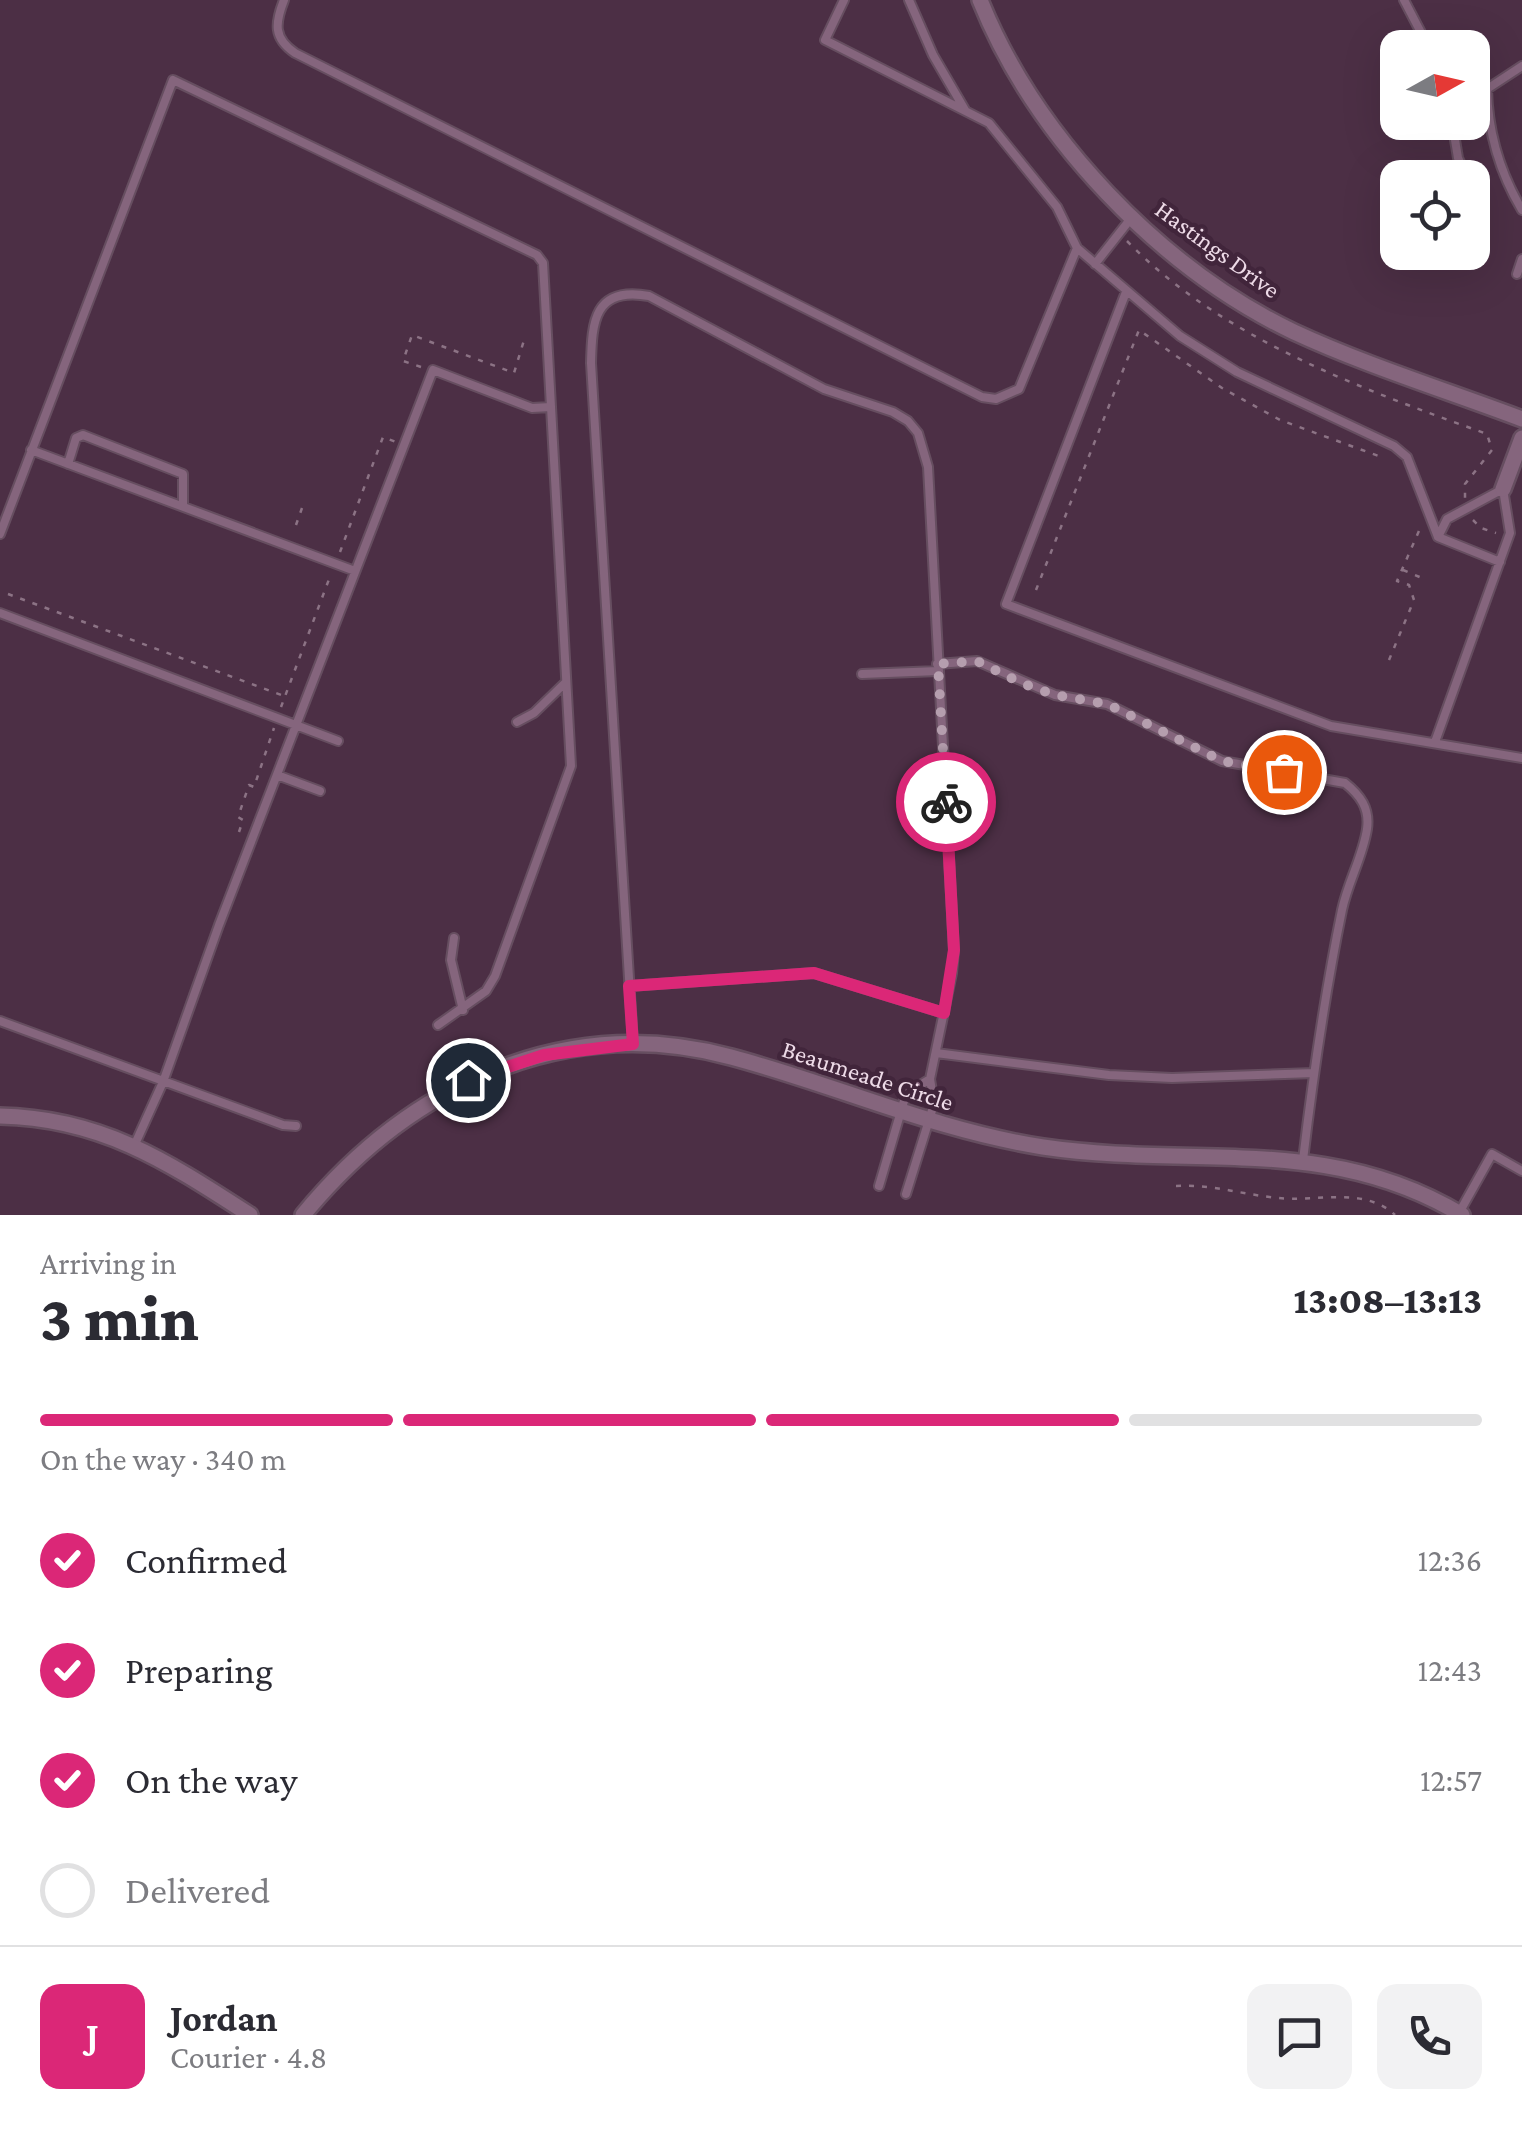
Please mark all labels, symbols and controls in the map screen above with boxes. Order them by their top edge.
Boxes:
north arrow [1380,30,1490,140]
map controls [1380,30,1490,270]
button: locate [1380,160,1490,270]
street label: Hastings Drive [1150,195,1285,304]
pin [1242,730,1327,815]
icon: bag [1257,745,1312,800]
courier [896,752,996,852]
icon: bike [919,775,974,830]
street label: Beaumeade Circle [779,1035,957,1116]
pin [426,1038,511,1123]
icon: home [441,1053,496,1108]
text: Arriving in [40,1245,177,1281]
text: 13:08–13:13 [1293,1279,1482,1321]
text: 3 min [40,1282,199,1354]
text: On the way · 340 m [40,1441,286,1477]
icon: check [40,1533,95,1588]
text: Confirmed [125,1539,288,1581]
text: 12:36 [1417,1542,1482,1578]
icon: check [40,1643,95,1698]
text: Preparing [125,1649,273,1691]
text: 12:43 [1418,1652,1482,1688]
icon: check [40,1753,95,1808]
text: On the way [125,1759,297,1801]
text: 12:57 [1420,1762,1482,1798]
text: Delivered [125,1869,270,1911]
button: chat [1247,1984,1352,2089]
button: phone [1377,1984,1482,2089]
text: Jordan [170,1997,278,2039]
text: J [86,2015,99,2057]
text: Courier · 4.8 [170,2039,327,2075]

